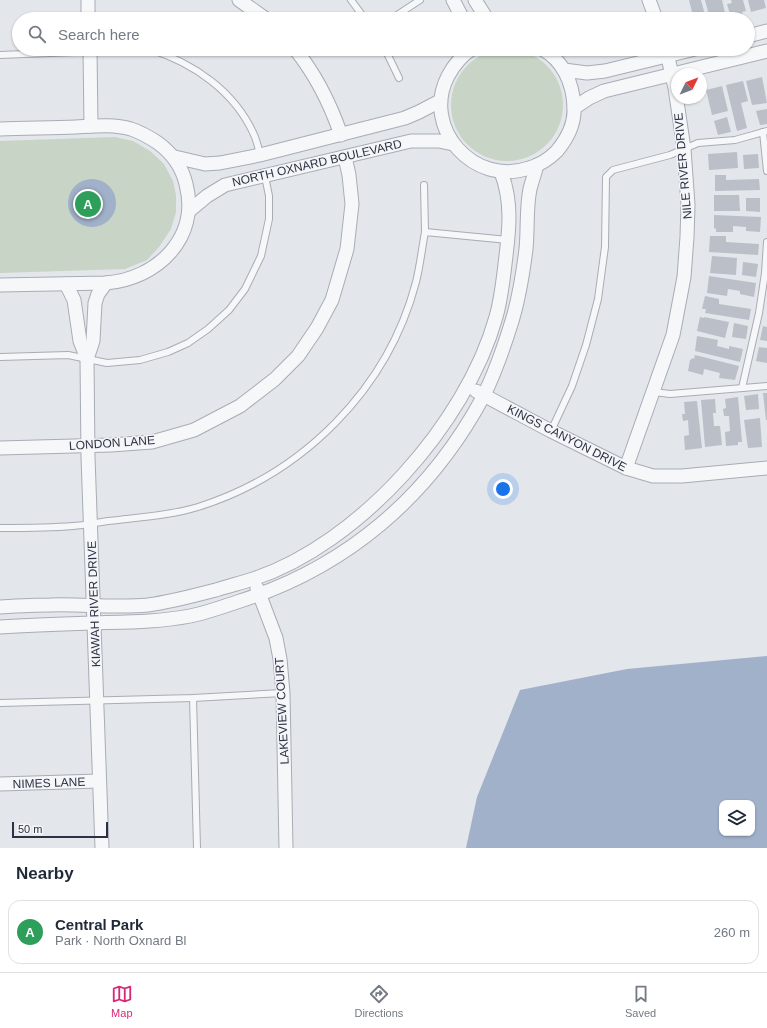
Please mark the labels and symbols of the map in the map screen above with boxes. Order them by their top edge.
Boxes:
north arrow [671,68,707,104]
street label: NILE RIVER DRIVE [671,112,695,220]
street label: NORTH OXNARD BOULEVARD [231,137,403,189]
pin: A [75,189,101,219]
street label: KINGS CANYON DRIVE [505,402,629,474]
street label: LONDON LANE [69,433,155,453]
your location [493,479,513,499]
street label: KIAWAH RIVER DRIVE [85,541,103,667]
street label: LAKEVIEW COURT [272,656,292,765]
street label: NIMES LANE [12,775,86,791]
scale bar [12,820,108,839]

